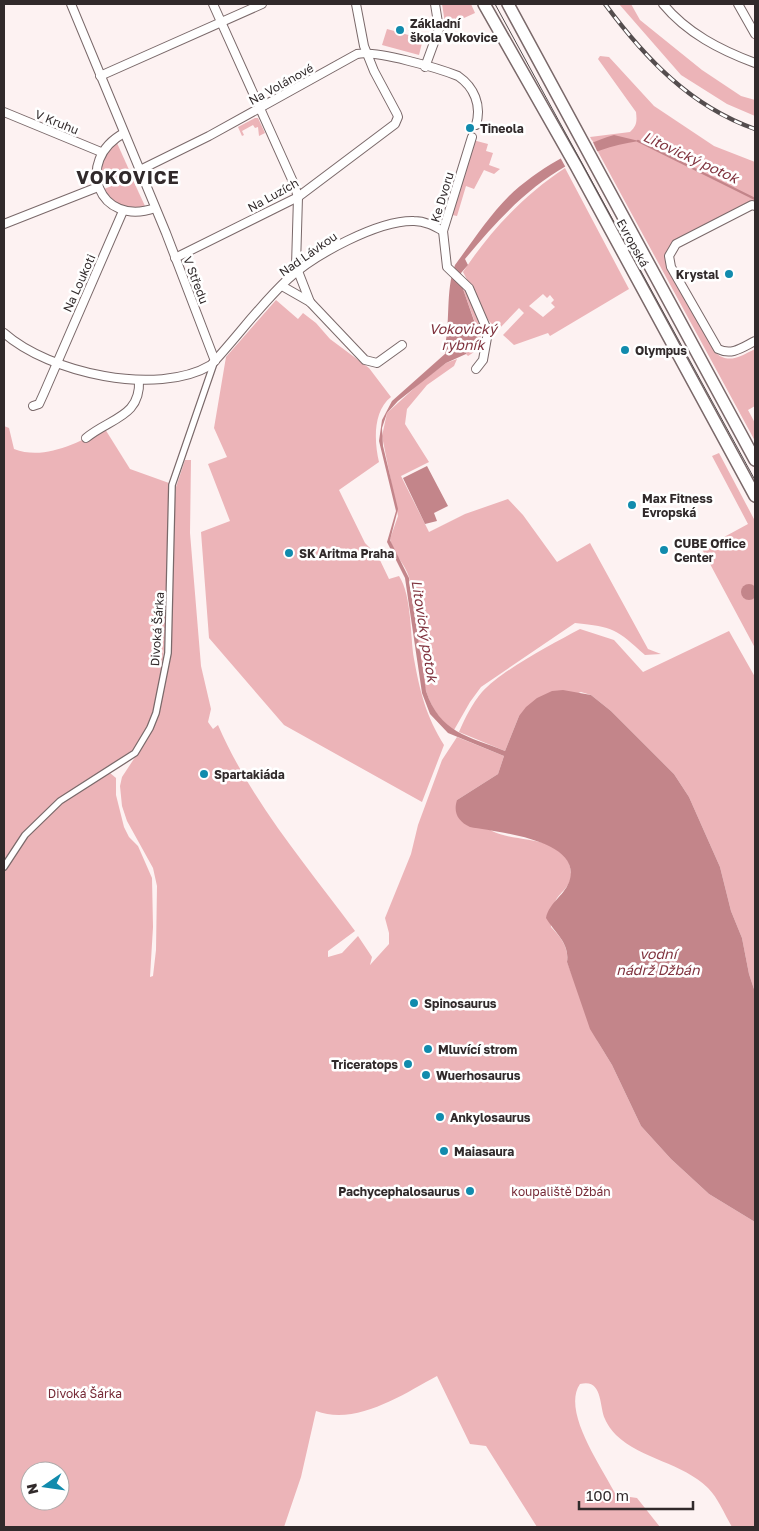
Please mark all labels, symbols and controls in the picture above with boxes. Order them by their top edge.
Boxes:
place label: Základní škola Vokovice [410,16,498,45]
marker: Základní škola Vokovice [394,24,406,36]
street label: Na Volánové [246,60,316,108]
street label: V Kruhu [33,106,81,138]
place label: Tineola [480,121,524,136]
marker: Tineola [464,122,476,134]
water label: Litovický potok [641,128,743,187]
district label: VOKOVICE [76,166,180,188]
street label: Ke Dvoru [427,170,457,224]
street label: Na Luzích [245,175,301,215]
street label: Evropská [614,216,652,270]
street label: Nad Lávkou [276,228,340,280]
street label: Na Loukoti [60,252,98,314]
street label: V Středu [180,254,212,306]
place label: Krystal [676,267,719,282]
marker: Krystal [723,268,735,280]
water label: Vokovický rybník [429,320,499,353]
place label: Olympus [635,343,687,358]
marker: Olympus [619,344,631,356]
place label: Max Fitness Evropská [642,491,713,520]
marker: Max Fitness Evropská [626,499,638,511]
place label: CUBE Office Center [674,536,746,565]
marker: CUBE Office Center [658,544,670,556]
place label: SK Aritma Praha [299,546,394,561]
marker: SK Aritma Praha [283,547,295,559]
water label: Litovický potok [409,579,442,685]
street label: Divoká Šárka [147,591,167,667]
place label: Spartakiáda [214,767,285,782]
marker: Spartakiáda [198,768,210,780]
water label: vodní nádrž Džbán [616,945,701,978]
place label: Spinosaurus [424,996,497,1011]
marker: Spinosaurus [408,997,420,1009]
place label: Mluvící strom [438,1042,517,1057]
marker: Mluvící strom [422,1043,434,1055]
place label: Triceratops [331,1057,398,1072]
marker: Triceratops [402,1058,414,1070]
place label: Wuerhosaurus [436,1068,521,1083]
marker: Wuerhosaurus [420,1069,432,1081]
place label: Ankylosaurus [450,1110,531,1125]
marker: Ankylosaurus [434,1111,446,1123]
place label: Maiasaura [454,1144,514,1159]
marker: Maiasaura [438,1145,450,1157]
place label: Pachycephalosaurus [338,1184,460,1199]
park label: koupaliště Džbán [511,1184,611,1199]
marker: Pachycephalosaurus [464,1185,476,1197]
park label: Divoká Šárka [48,1386,122,1401]
north arrow [20,1461,70,1511]
scale bar [579,1478,693,1510]
text: N [22,1482,41,1496]
text: 100 m [586,1486,629,1504]

